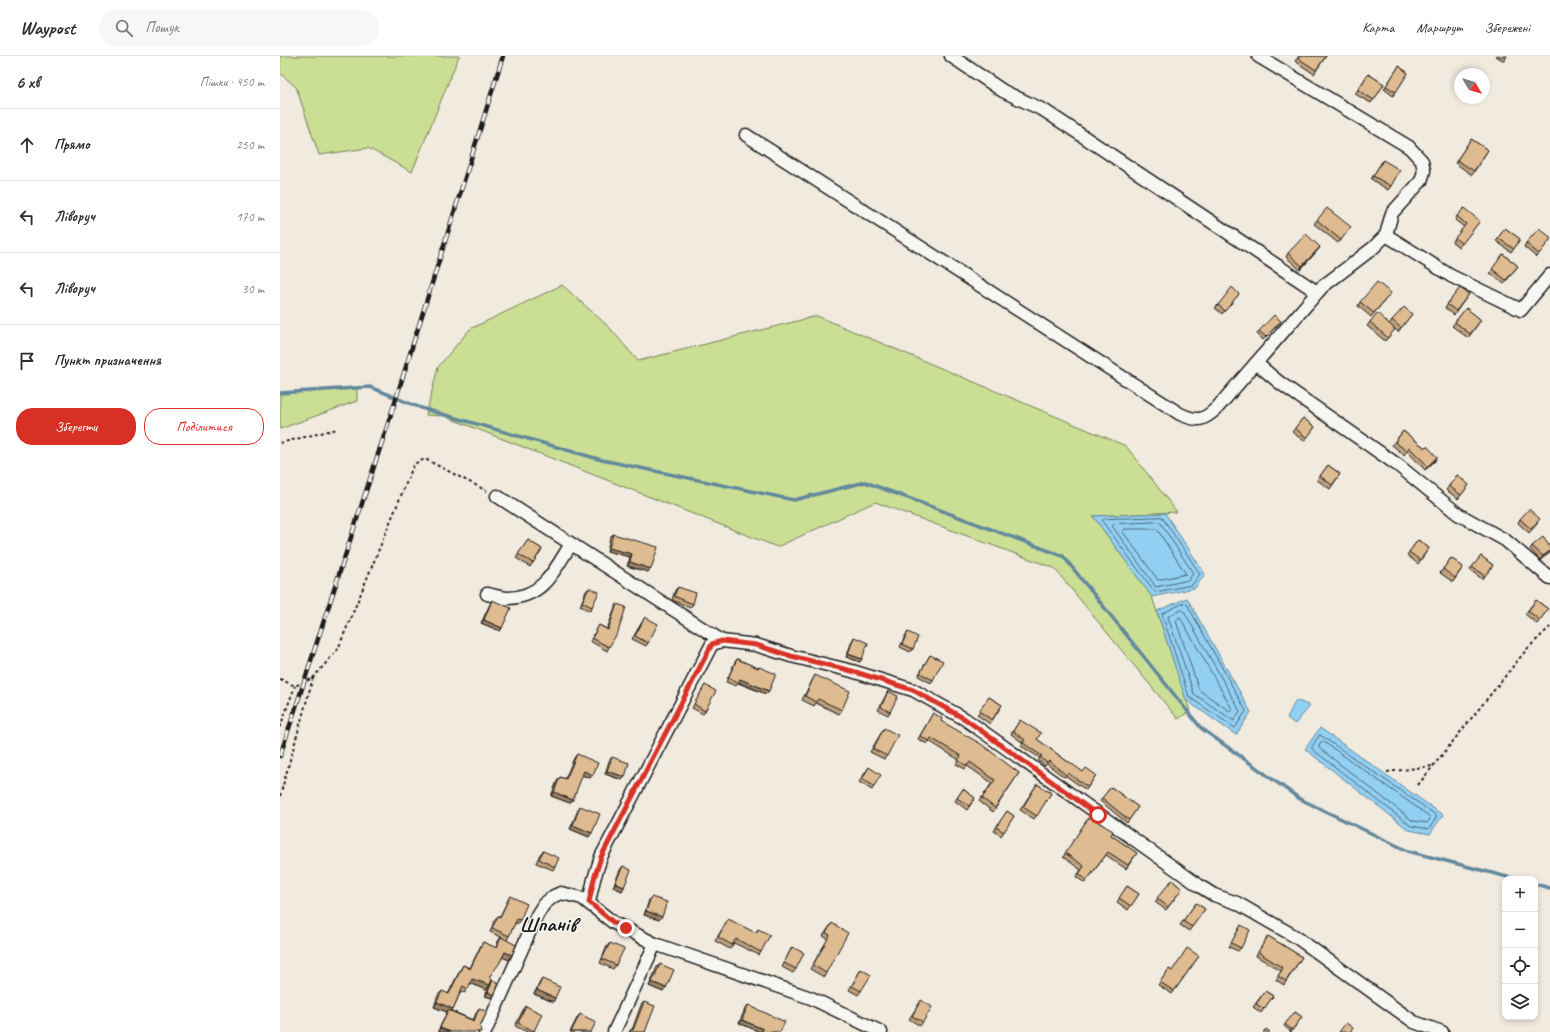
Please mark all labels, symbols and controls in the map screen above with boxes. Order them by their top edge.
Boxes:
search box [99,10,379,46]
text: Waypost [20,16,75,40]
icon: search [113,17,135,39]
text: Пошук [145,18,179,37]
text: Карта [1362,19,1394,36]
text: Маршрут [1416,19,1462,36]
text: Збережені [1484,19,1530,36]
north arrow [1454,68,1490,104]
text: 6 хв [16,72,40,93]
text: Пішки · 450 m [200,74,264,90]
icon: ahead [16,134,38,156]
text: Прямо [54,135,90,154]
text: 250 m [236,137,264,153]
icon: left [16,206,38,228]
text: Ліворуч [54,207,95,226]
text: 170 m [236,209,264,225]
icon: left [16,278,38,300]
text: Ліворуч [54,279,95,298]
text: 30 m [242,281,264,297]
icon: arrive [16,350,38,372]
text: Пункт призначення [54,351,161,370]
button: Зберегти [16,408,136,445]
button: Поділитися [144,408,264,445]
route start [1089,806,1107,824]
map controls [1502,876,1538,1020]
button: + [1502,876,1538,912]
district label: Шпанів [519,911,581,937]
button: − [1502,912,1538,948]
route end [617,919,635,937]
button: locate [1502,948,1538,984]
button: layers [1502,984,1538,1020]

